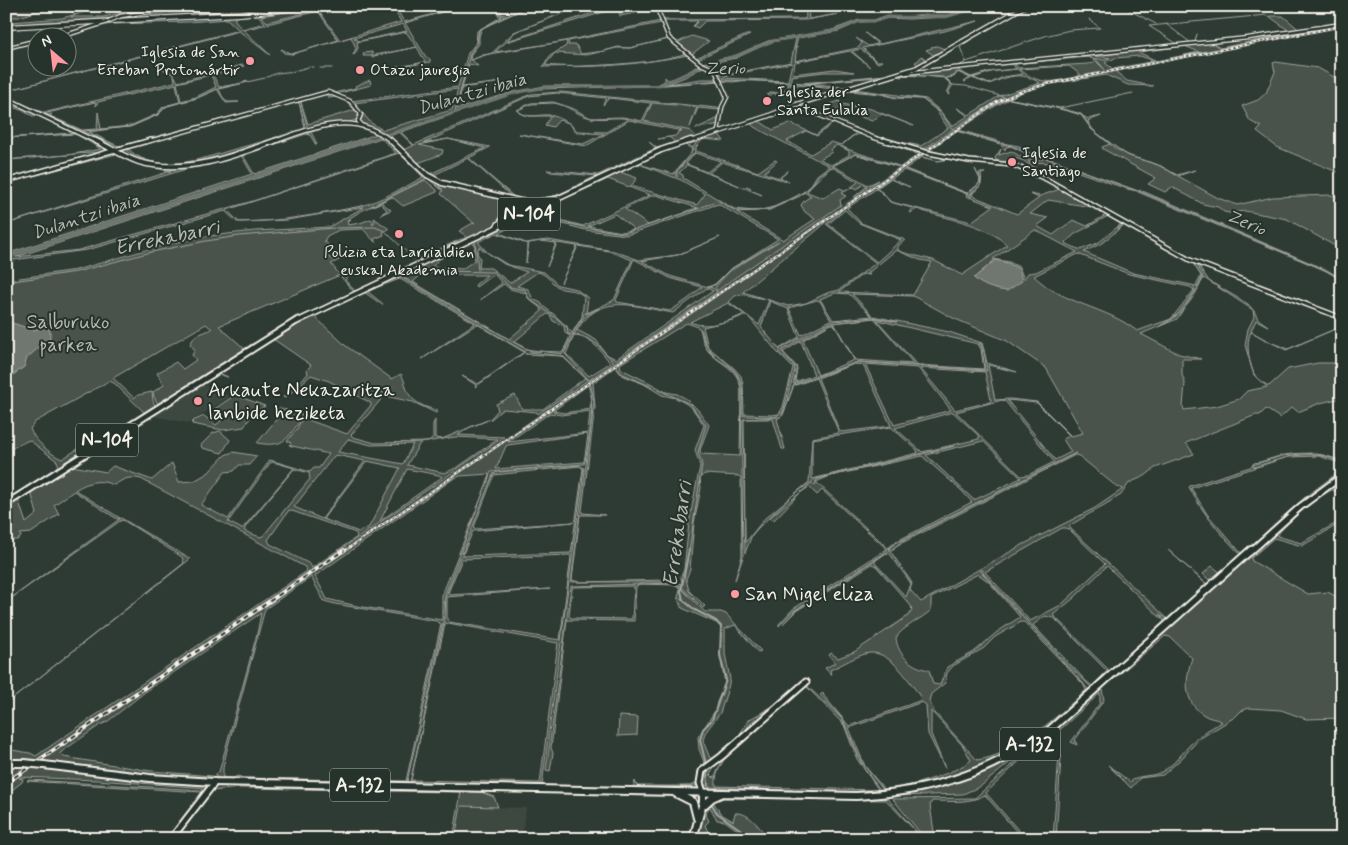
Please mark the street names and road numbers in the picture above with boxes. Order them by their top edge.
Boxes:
road number: N-104 [498,198,560,230]
road number: N-104 [76,424,138,456]
road number: A-132 [1000,728,1060,761]
road number: A-132 [330,768,390,802]

